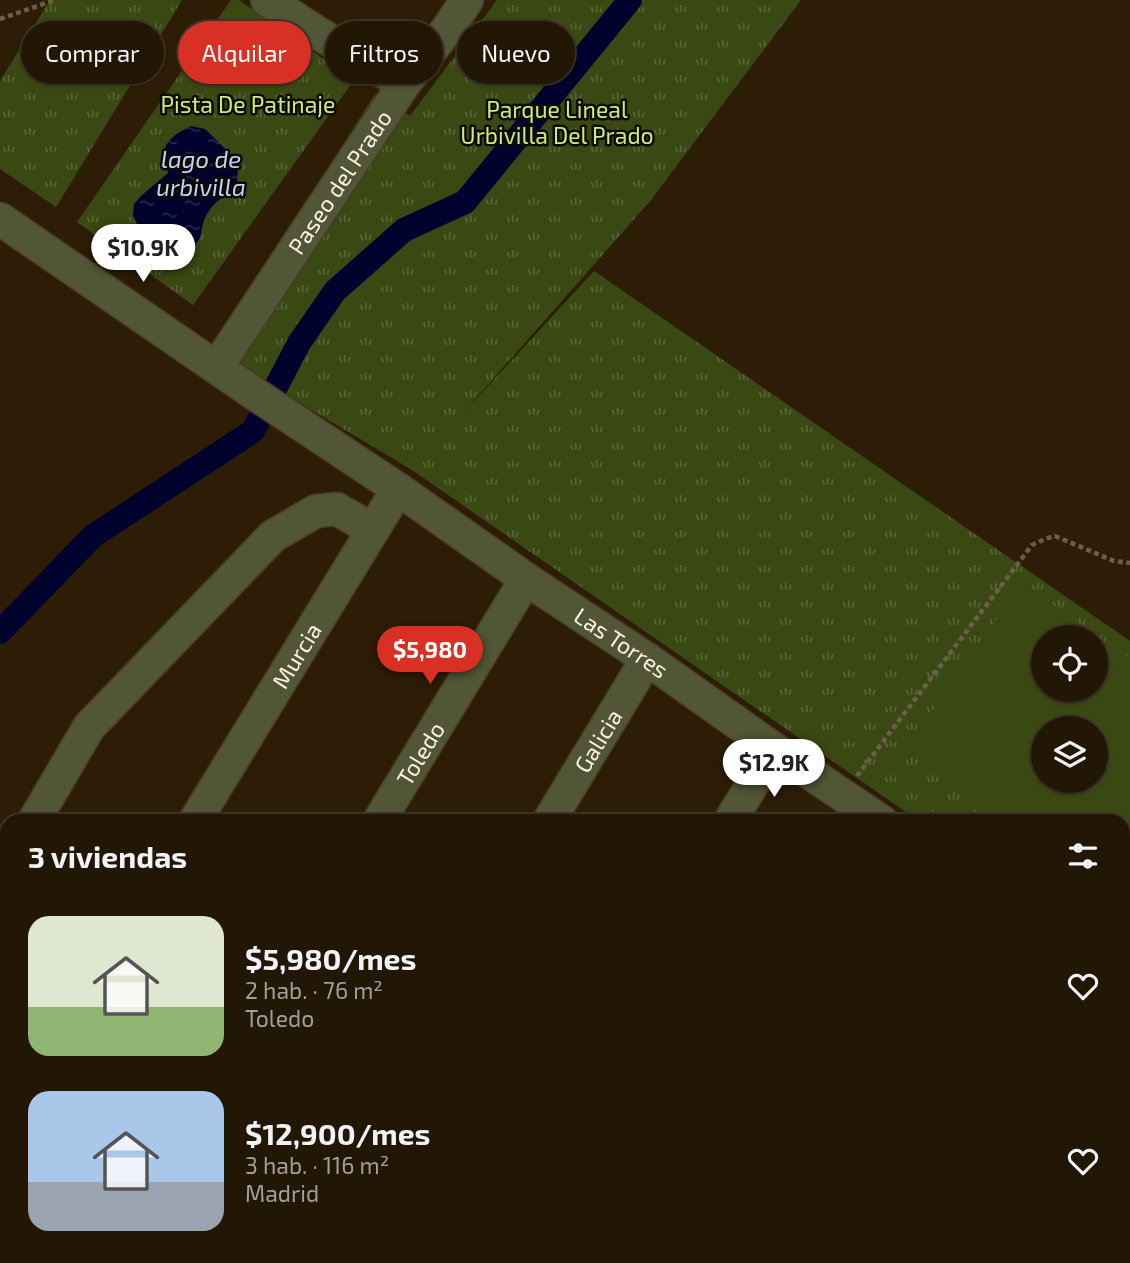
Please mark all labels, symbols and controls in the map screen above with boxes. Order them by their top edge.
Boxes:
chip: Comprar [21,21,164,84]
chip: Alquilar [178,21,311,84]
chip: Filtros [325,21,443,84]
chip: Nuevo [457,21,575,84]
park label: Pista De Patinaje [161,90,335,118]
park label: Parque Lineal Urbivilla Del Prado [460,95,654,149]
street label: Paseo del Prado [282,104,397,259]
water label: lago de urbivilla [156,144,246,201]
pin: $10.9K [86,224,200,284]
text: $10.9K [107,233,179,261]
street label: Las Torres [569,601,674,684]
street label: Murcia [266,618,327,693]
map controls [1031,625,1108,793]
button: locate [1031,625,1108,702]
pin: $5,980 [373,626,487,686]
text: $5,980 [393,635,467,663]
street label: Galicia [568,704,628,777]
button: layers [1031,716,1108,793]
street label: Toledo [390,717,450,790]
pin: $12.9K [717,740,831,799]
text: $12.9K [739,748,809,776]
icon: filters [1064,837,1102,875]
text: 3 viviendas [28,838,187,874]
text: $5,980/mes [245,940,416,976]
icon: home [84,944,168,1028]
icon: heart [1064,967,1102,1005]
text: 2 hab. · 76 m² [245,976,383,1004]
text: Toledo [245,1004,314,1032]
text: $12,900/mes [245,1115,431,1151]
icon: home [84,1119,168,1203]
icon: heart [1064,1142,1102,1180]
text: 3 hab. · 116 m² [245,1151,389,1179]
text: Madrid [245,1179,319,1207]

